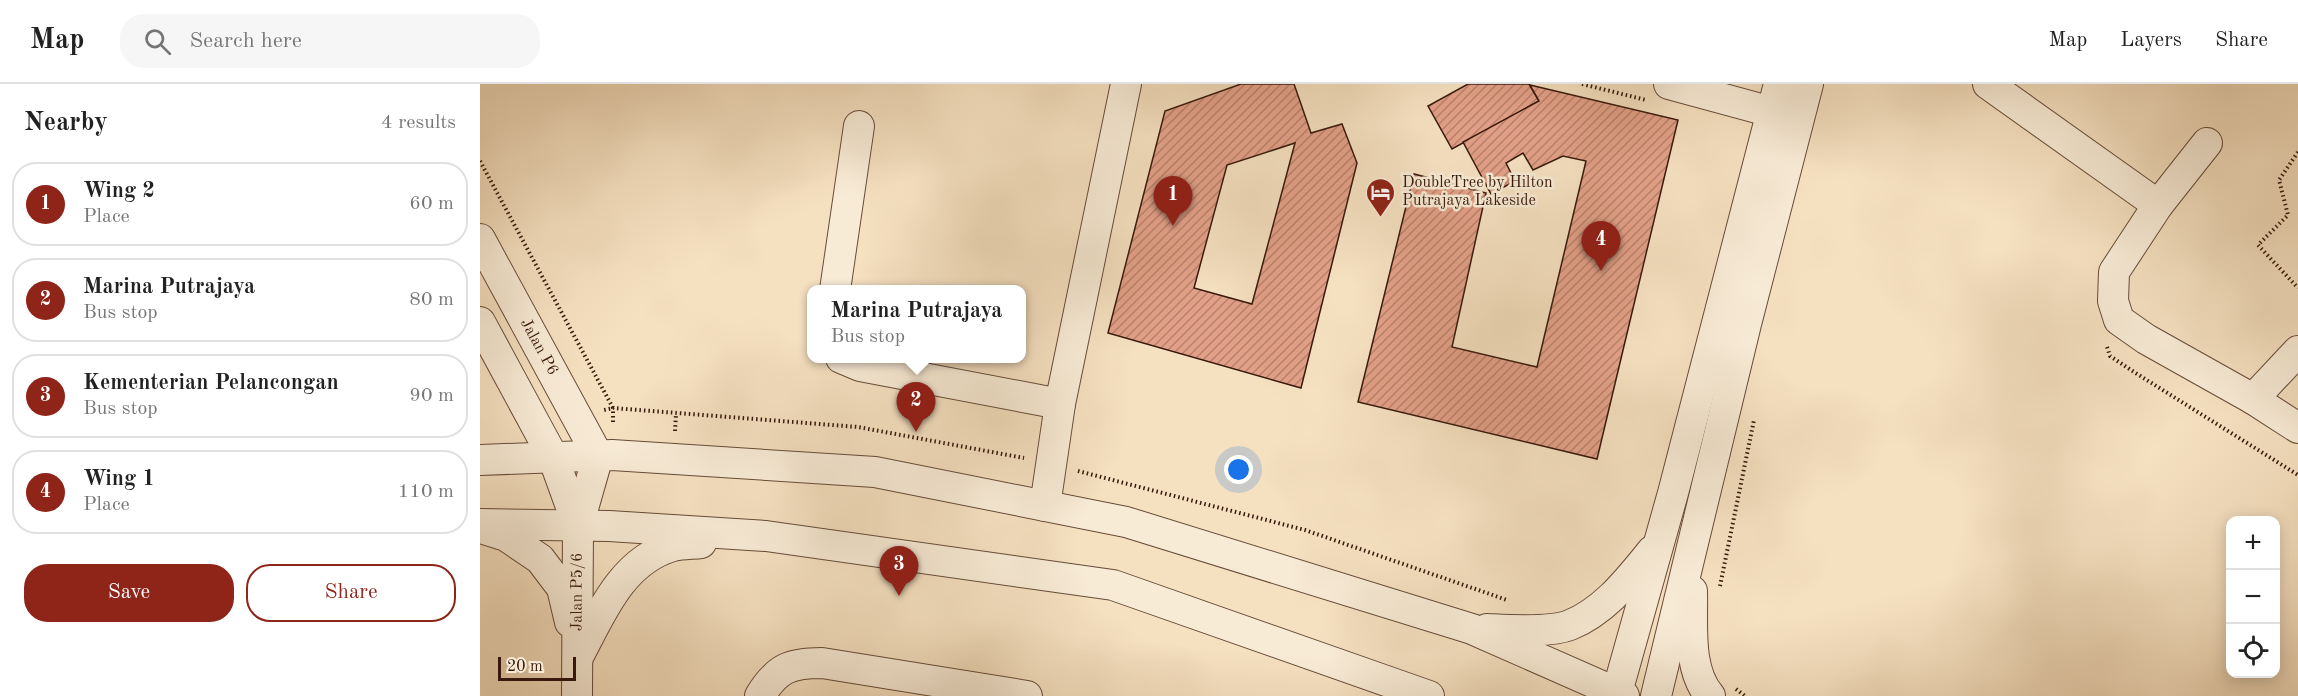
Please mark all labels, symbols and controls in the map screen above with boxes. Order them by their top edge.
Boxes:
search box [120,14,540,68]
icon: search [141,25,174,58]
text: Map [30,27,84,55]
text: Search here [189,30,302,52]
text: Map [2048,30,2087,51]
text: Layers [2120,30,2182,51]
text: Share [2215,30,2268,51]
text: Nearby [24,110,108,136]
text: 4 results [381,113,456,133]
place label: DoubleTree by Hilton Putrajaya Lakeside [1402,175,1553,209]
pin: 1 [1154,176,1192,226]
hotel icon: DoubleTree by Hilton Putrajaya Lakeside [1365,176,1397,218]
text: Wing 2 [83,180,155,202]
text: 1 [40,194,51,214]
text: 60 m [409,194,454,214]
text: Place [83,207,130,227]
pin: 4 [1582,222,1620,271]
text: Marina Putrajaya [83,276,255,298]
popup [807,285,1026,363]
text: 2 [40,290,51,310]
text: 80 m [409,290,454,310]
text: Marina Putrajaya [830,300,1003,322]
text: Bus stop [83,303,158,323]
street label: Jalan P6 [517,316,561,378]
text: Bus stop [830,327,905,347]
text: Kementerian Pelancongan [83,372,339,394]
pin: 2 [896,382,936,432]
text: 3 [40,386,51,406]
text: 90 m [409,386,454,406]
text: Bus stop [83,399,158,419]
your location [1224,455,1253,484]
text: Wing 1 [83,468,155,490]
text: 4 [40,482,51,502]
text: 110 m [398,482,454,502]
text: Place [83,495,130,515]
map controls [2226,516,2280,678]
button: + [2226,516,2280,570]
pin: 3 [880,546,918,596]
street label: Jalan P5/6 [569,553,586,631]
button: Save [24,564,234,622]
button: Share [246,564,456,622]
button: − [2226,570,2280,624]
button: locate [2226,624,2280,678]
scale bar [498,654,576,682]
text: 20 m [507,659,543,675]

